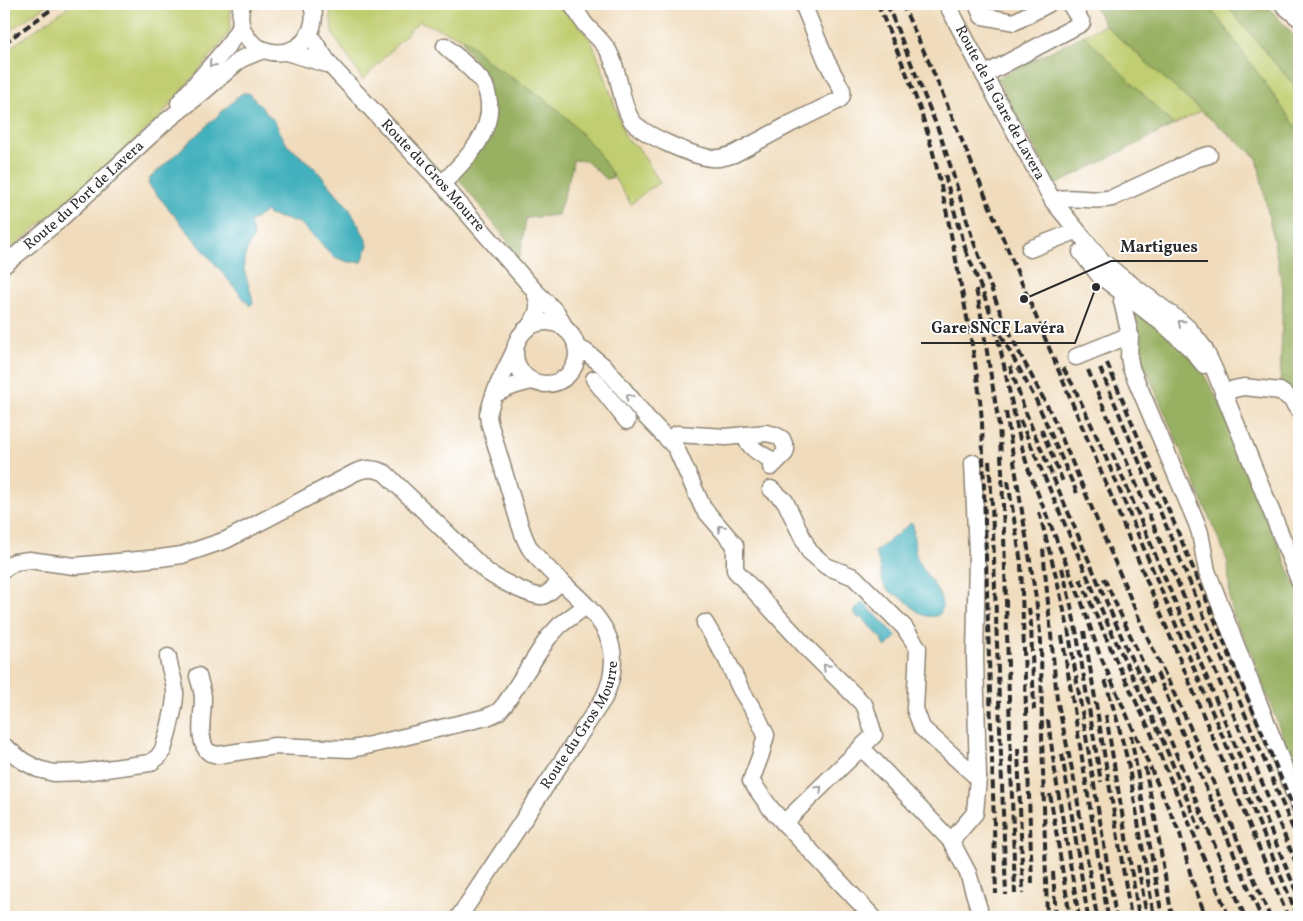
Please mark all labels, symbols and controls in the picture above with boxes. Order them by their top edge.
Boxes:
street label: Route de la Gare de Lavera [950,22,1050,184]
one-way arrow [209,58,218,67]
street label: Route du Gros Mourre [376,115,490,237]
street label: Route du Port de Lavera [19,136,149,255]
callout: Martigues [1111,230,1208,261]
text: Martigues [1120,237,1198,259]
callout: Gare SNCF Lavéra [921,312,1075,343]
text: Gare SNCF Lavéra [931,318,1065,340]
one-way arrow [1178,319,1187,328]
one-way arrow [626,393,635,402]
one-way arrow [718,525,727,534]
street label: Route du Gros Mourre [536,660,624,794]
one-way arrow [823,664,832,673]
one-way arrow [813,786,822,795]

